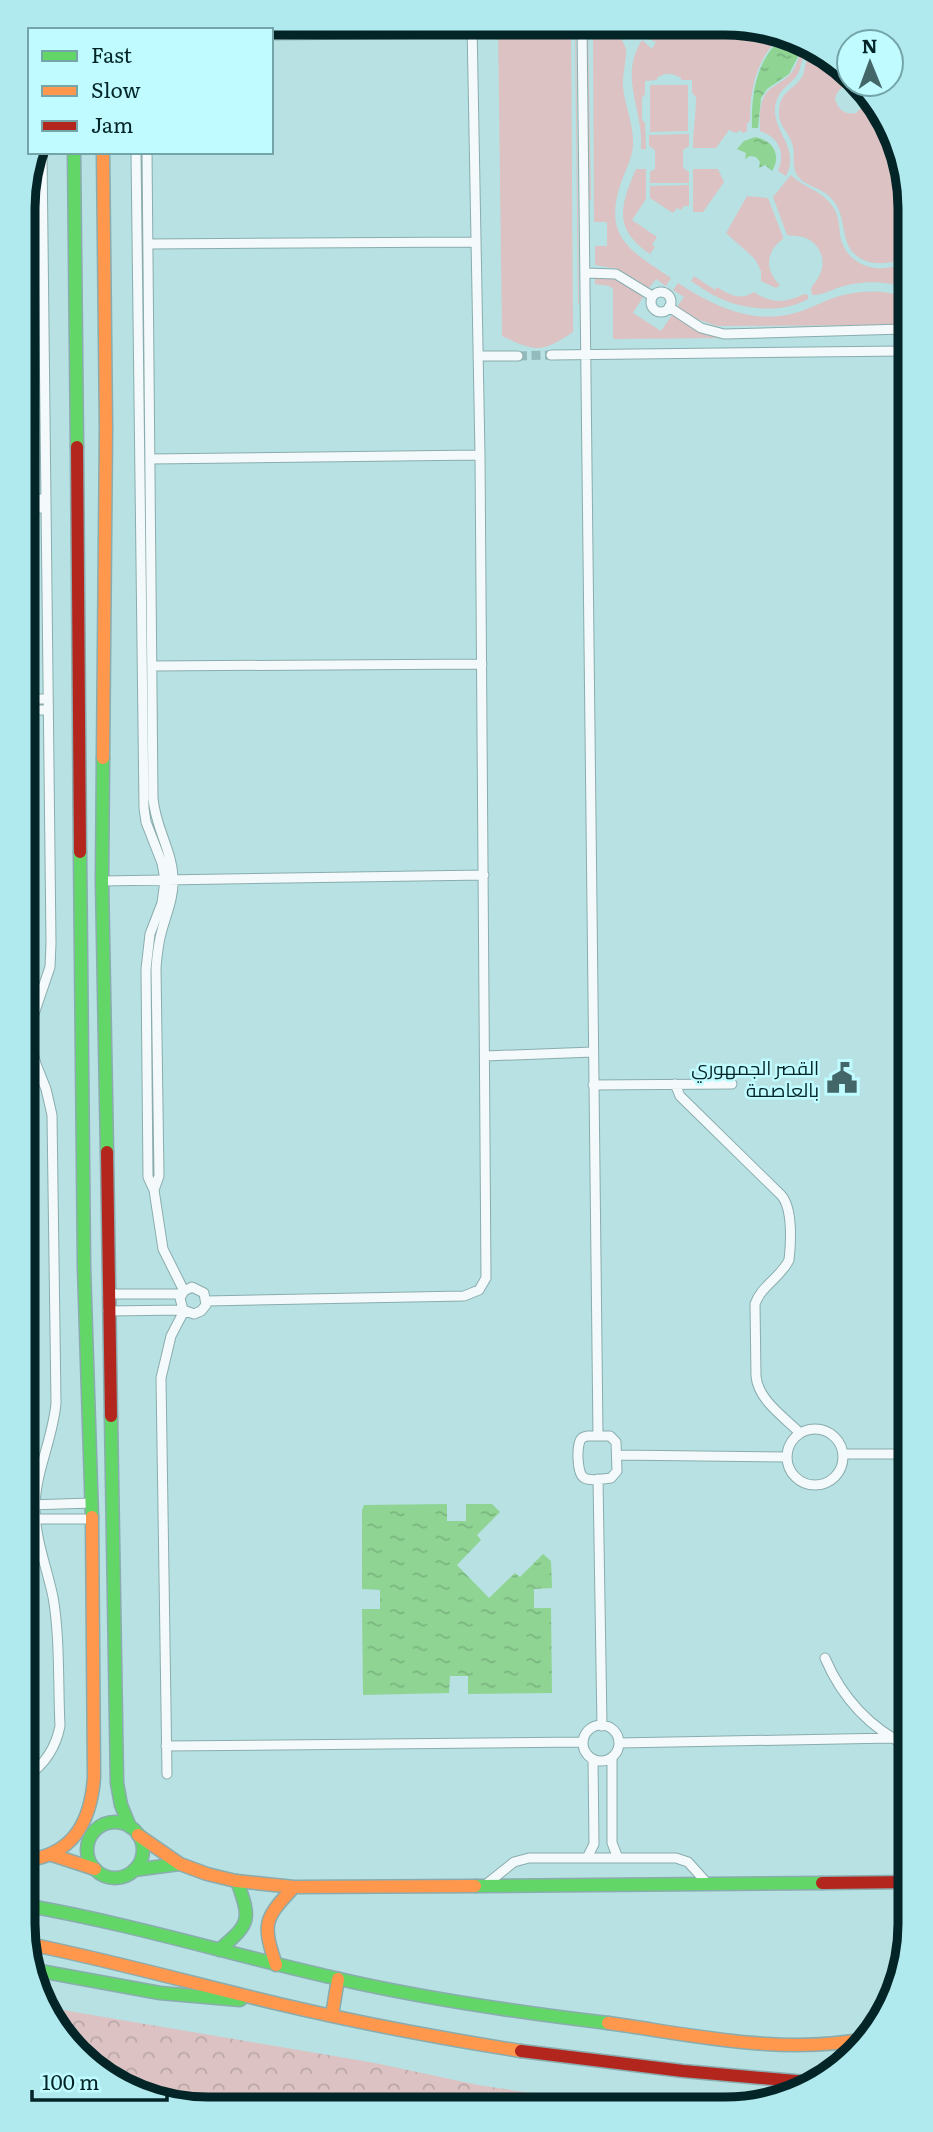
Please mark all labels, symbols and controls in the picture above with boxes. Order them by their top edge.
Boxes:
legend [28,28,273,154]
north arrow [835,28,905,98]
text: N [861,31,878,59]
text: Fast [91,38,132,69]
text: Slow [91,73,141,104]
text: Jam [91,108,133,139]
place label: القصر الجمهوري بالعاصمة [691,1053,819,1103]
public building icon: القصر الجمهوري بالعاصمة [825,1061,859,1095]
scale bar [32,2058,166,2102]
text: 100 m [42,2065,99,2096]

